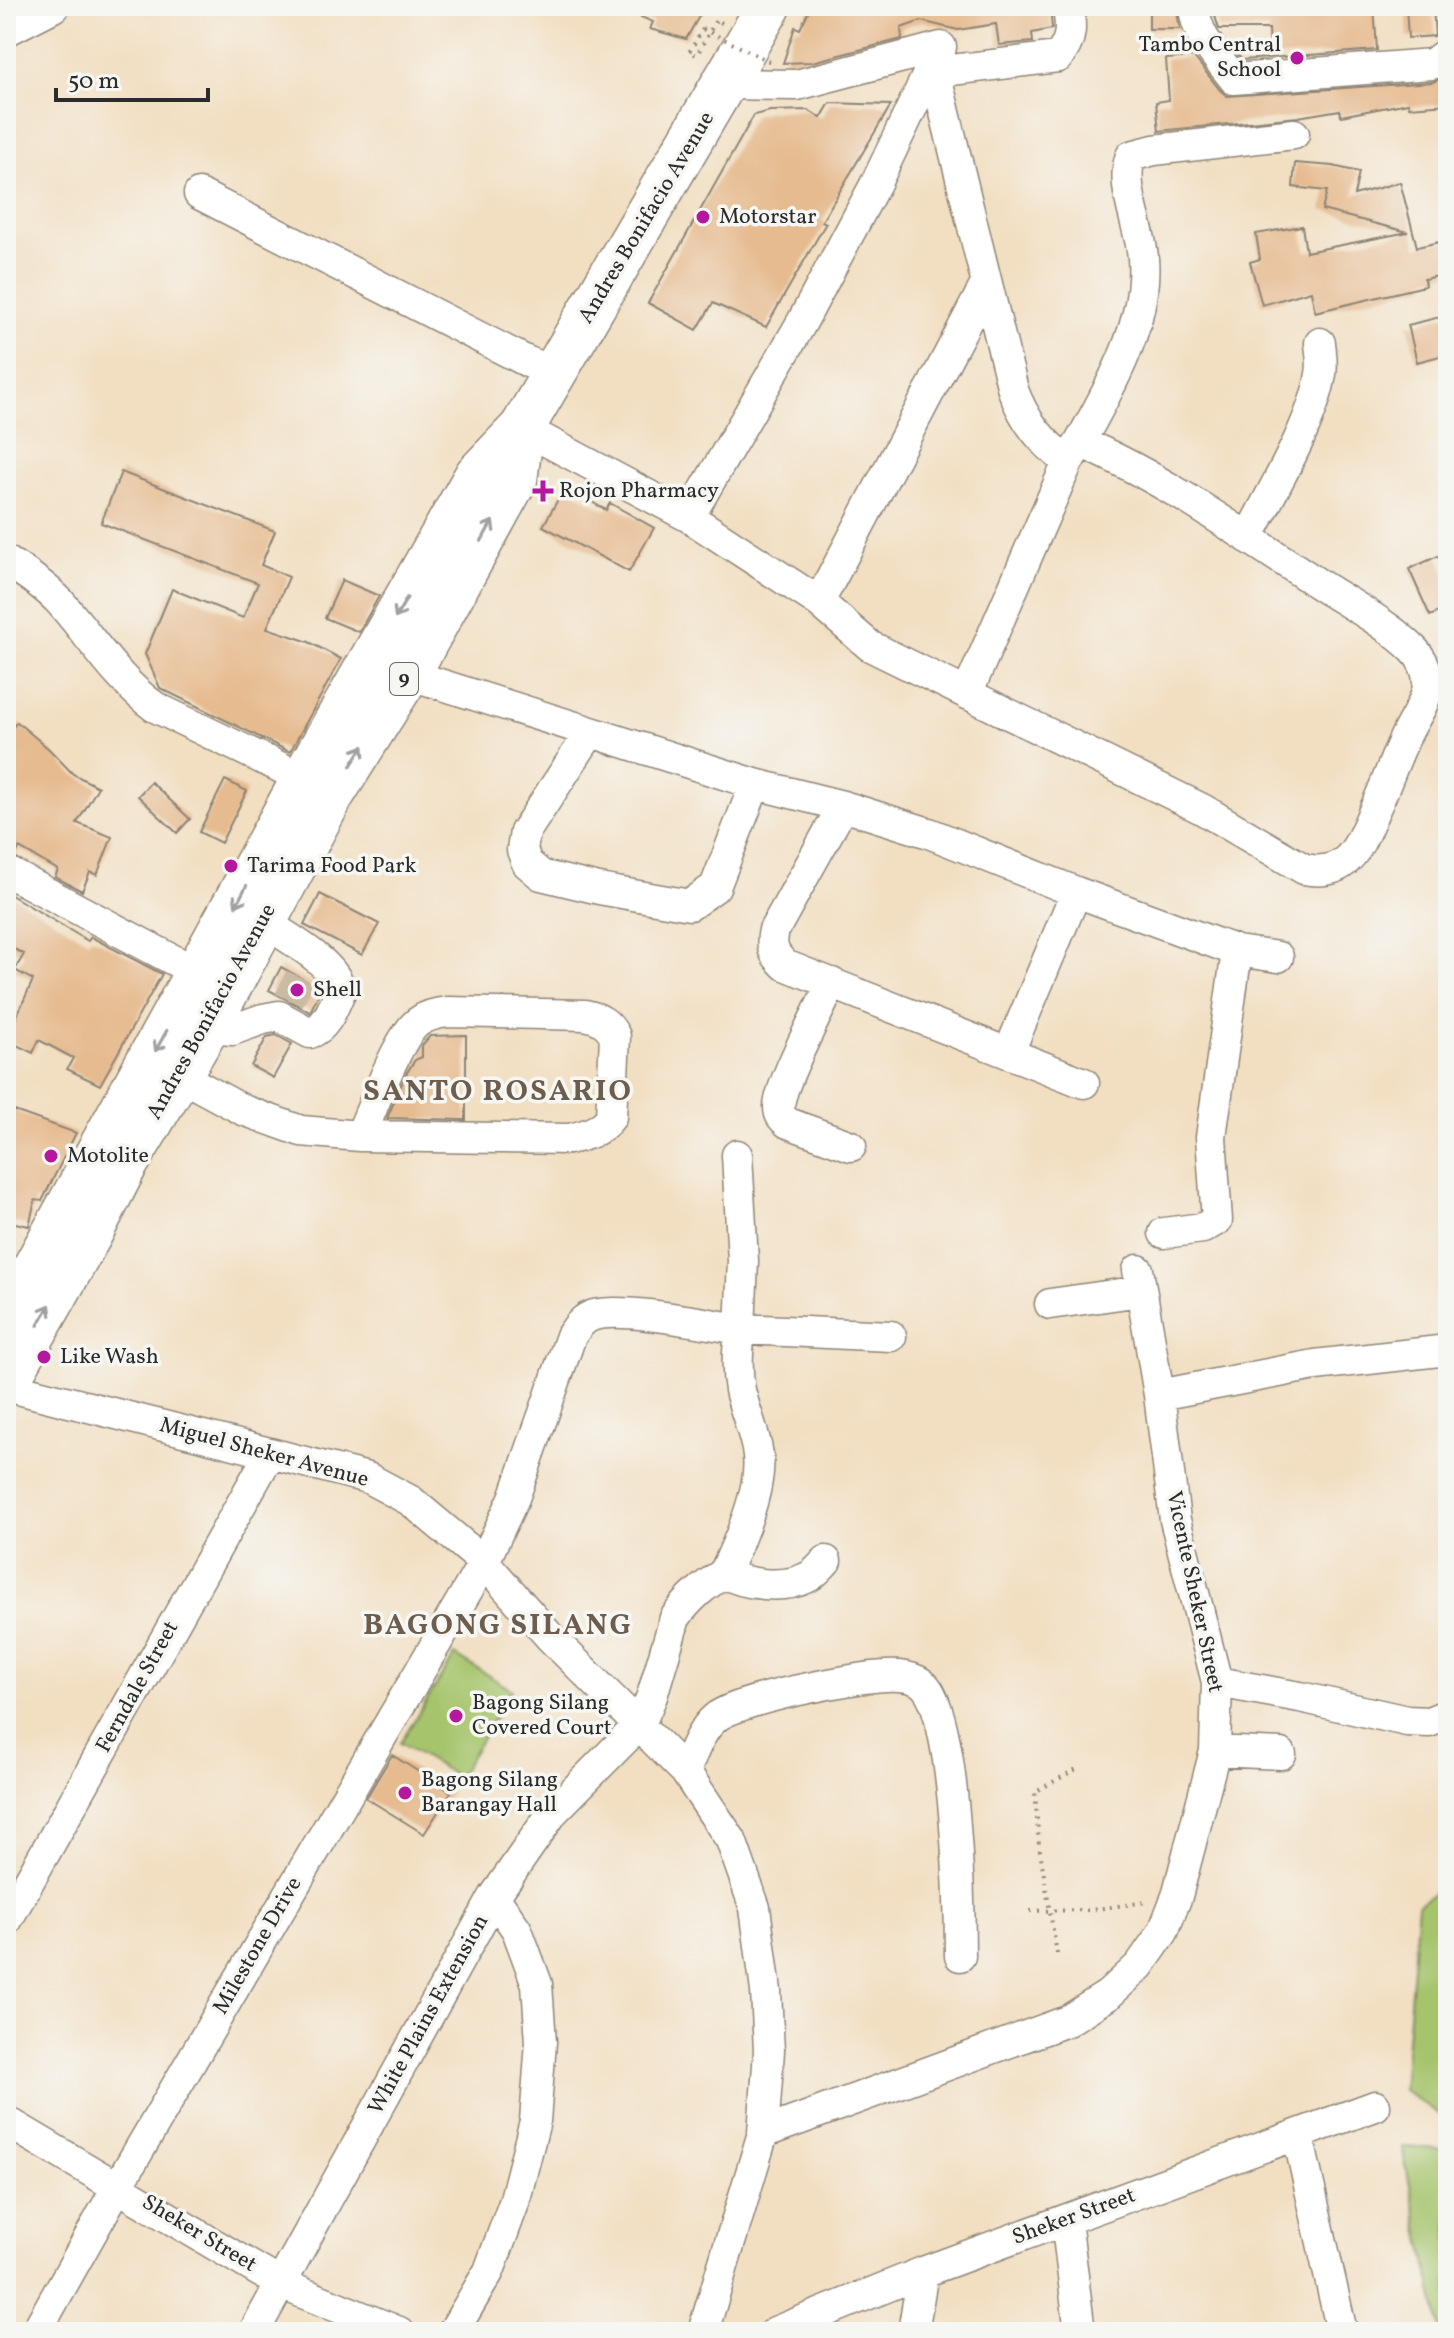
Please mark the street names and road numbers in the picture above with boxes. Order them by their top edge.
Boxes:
street label: Andres Bonifacio Avenue [571,106,723,330]
road number: 9 [390,663,418,695]
street label: Andres Bonifacio Avenue [140,898,284,1126]
street label: Miguel Sheker Avenue [156,1410,372,1496]
street label: Vicente Sheker Street [1157,1488,1231,1696]
street label: Ferndale Street [89,1615,187,1759]
street label: Milestone Drive [206,1871,310,2021]
street label: White Plains Extension [361,1909,497,2121]
street label: Sheker Street [1008,2180,1140,2254]
street label: Sheker Street [136,2187,263,2281]

